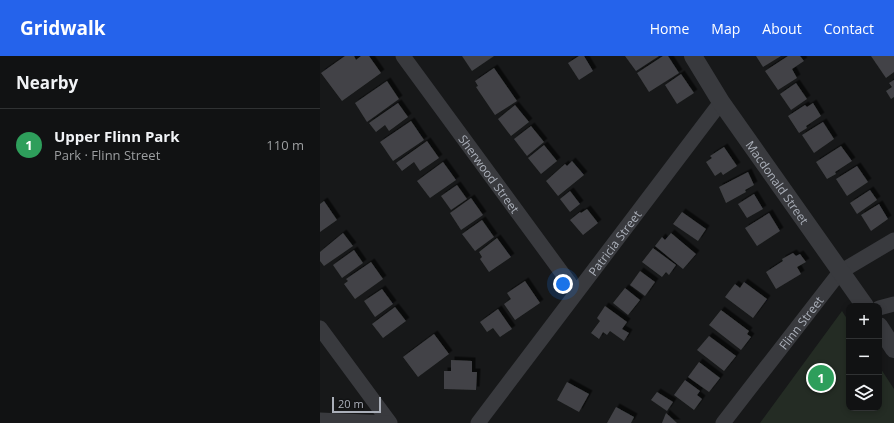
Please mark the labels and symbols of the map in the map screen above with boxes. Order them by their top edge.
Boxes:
street label: Sherwood Street [455,131,524,216]
street label: Macdonald Street [742,137,813,227]
street label: Patricia Street [584,206,645,279]
your location [553,274,573,294]
street label: Flinn Street [775,292,827,353]
pin: 1 [808,363,834,393]
scale bar [332,395,381,414]

